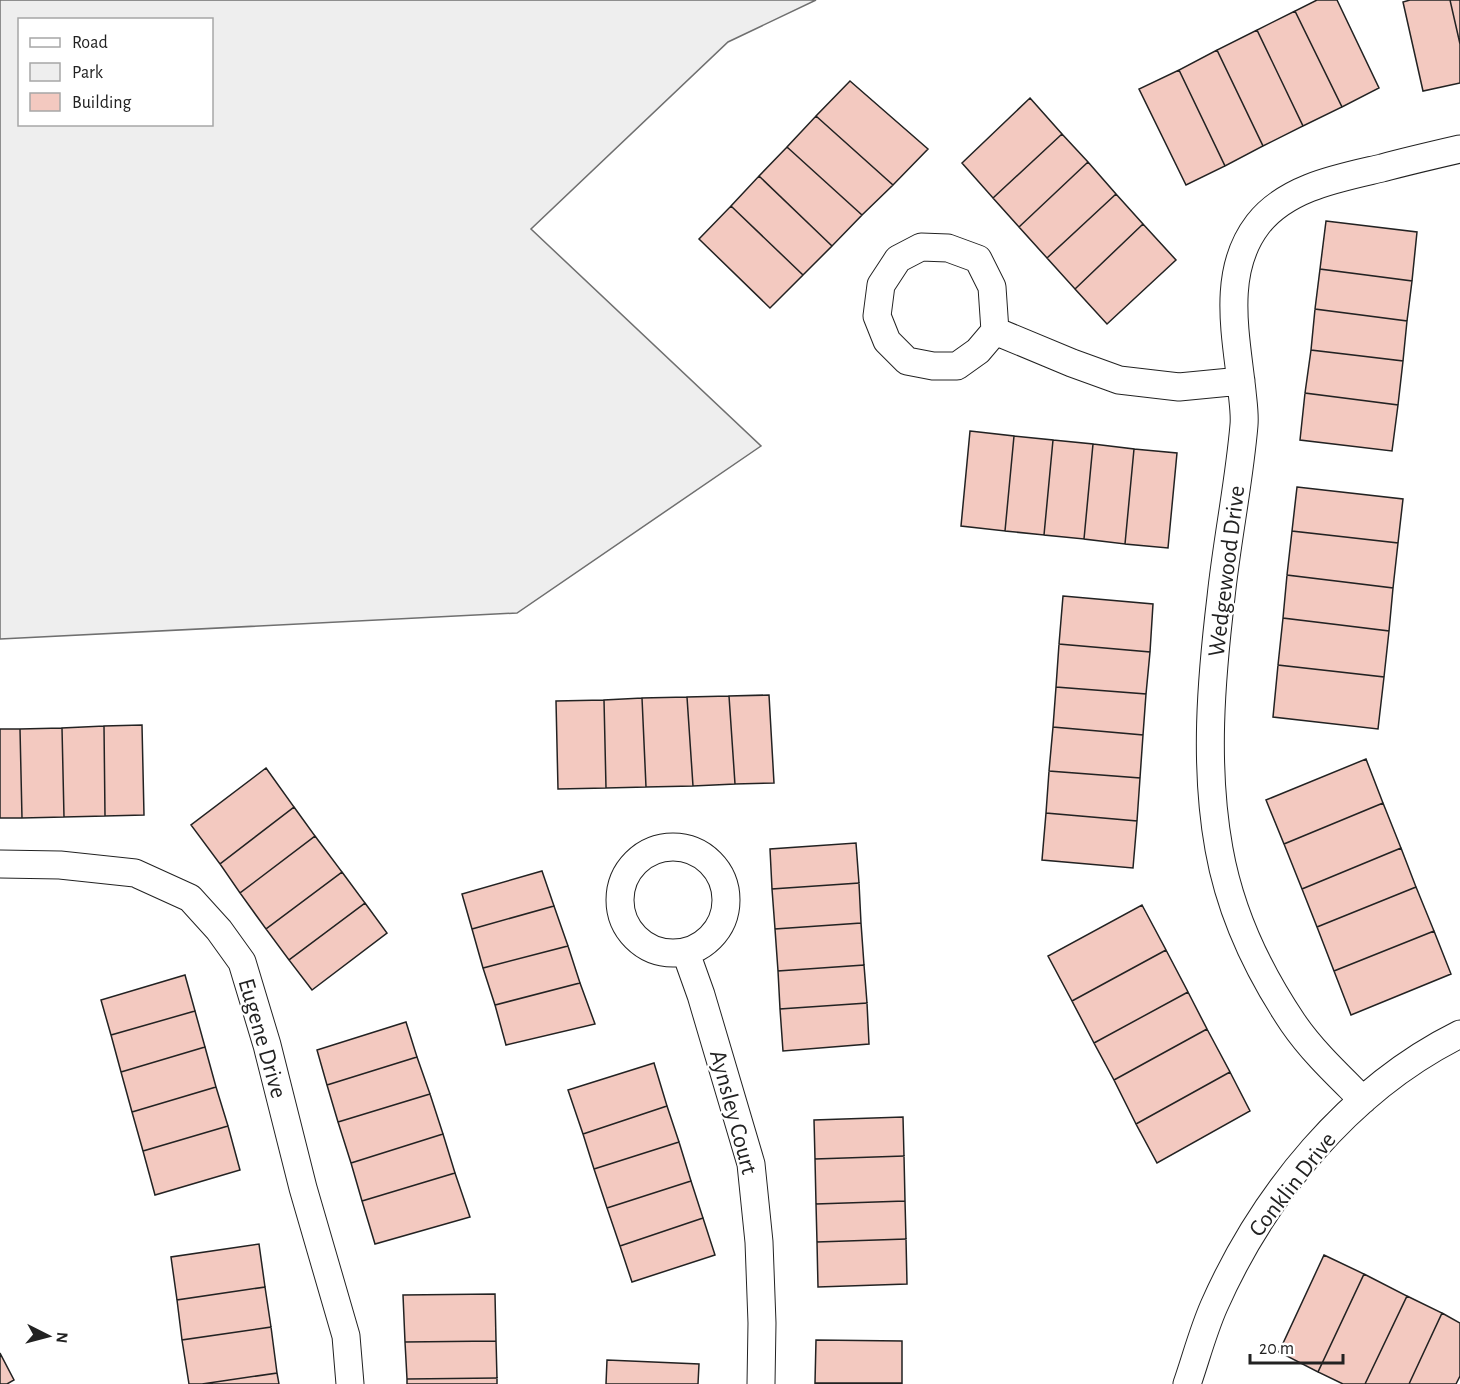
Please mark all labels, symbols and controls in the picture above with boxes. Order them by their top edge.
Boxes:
legend [18,18,213,126]
text: Road [72,34,108,52]
text: Park [72,64,104,82]
text: Building [72,94,132,112]
street label: Wedgewood Drive [1205,484,1249,658]
street label: Eugene Drive [233,976,291,1101]
street label: Aynsley Court [705,1048,761,1177]
street label: Conklin Drive [1245,1128,1341,1241]
north arrow [18,1306,78,1366]
scale bar [1250,1327,1343,1365]
text: N [53,1331,70,1344]
text: 20 m [1259,1340,1294,1358]

